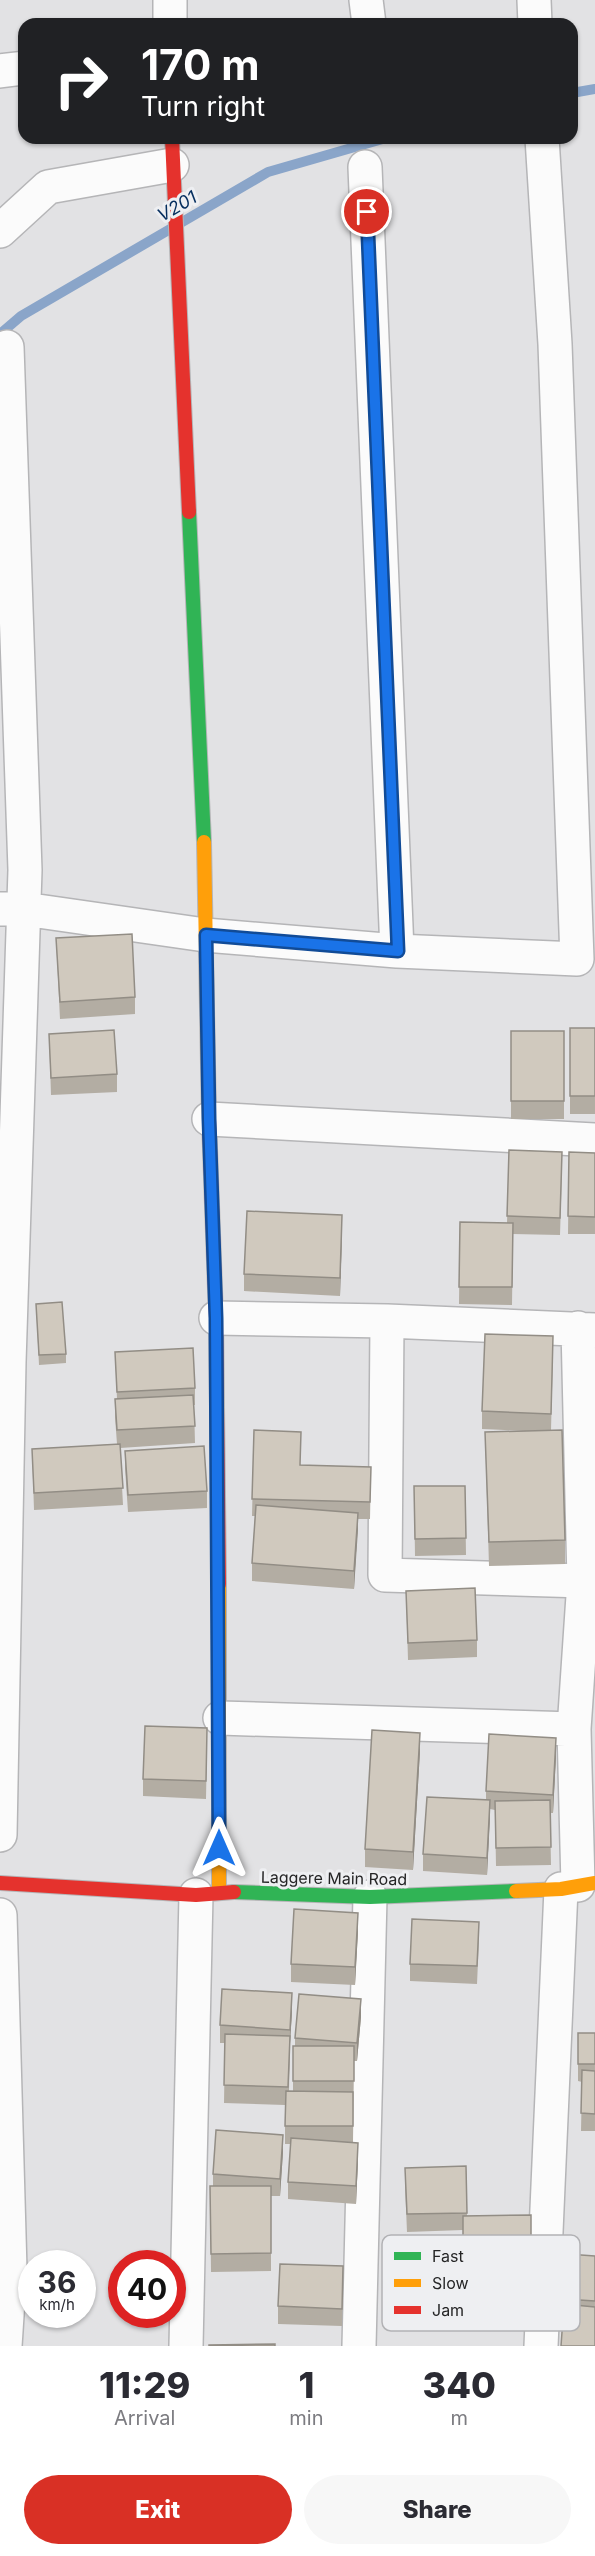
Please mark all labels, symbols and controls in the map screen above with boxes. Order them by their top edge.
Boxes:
text: 170 m [141,39,259,90]
icon: right [42,42,120,120]
text: Turn right [141,90,265,123]
water label: V201 [154,186,201,226]
pin [341,186,392,237]
icon: arrive [350,195,383,228]
position arrow [187,1816,251,1880]
street label: Laggere Main Road [261,1867,407,1889]
legend [382,2235,580,2331]
text: Fast [432,2246,464,2266]
speed limit sign: 40 [108,2250,186,2328]
text: 36 [38,2264,76,2300]
text: Slow [432,2273,469,2293]
text: km/h [39,2295,75,2314]
text: Jam [432,2300,464,2320]
text: 11:29 [99,2363,190,2407]
text: 1 [298,2363,314,2407]
text: 340 [423,2363,496,2407]
text: Arrival [114,2406,175,2430]
text: min [289,2406,324,2430]
text: m [450,2406,468,2430]
button: Exit [24,2475,292,2544]
button: Share [304,2475,571,2544]

